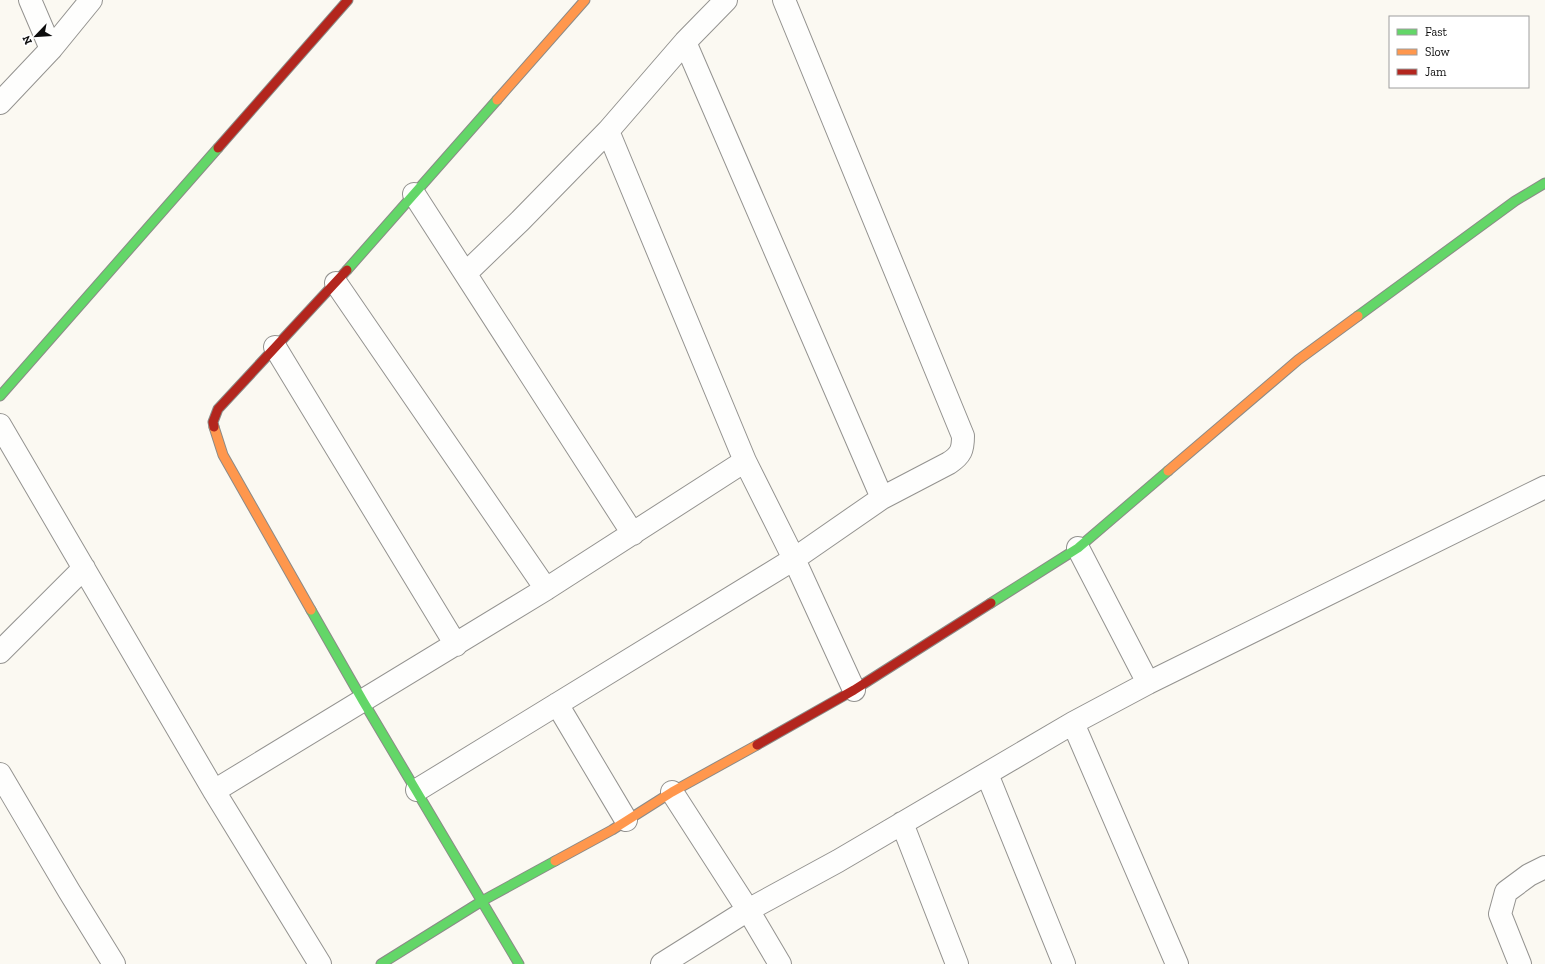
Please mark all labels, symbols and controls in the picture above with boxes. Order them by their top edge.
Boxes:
north arrow [16,16,56,56]
legend [1389,16,1529,88]
text: Fast [1425,25,1448,39]
text: N [19,33,35,47]
text: Slow [1425,45,1451,59]
text: Jam [1425,65,1447,79]

